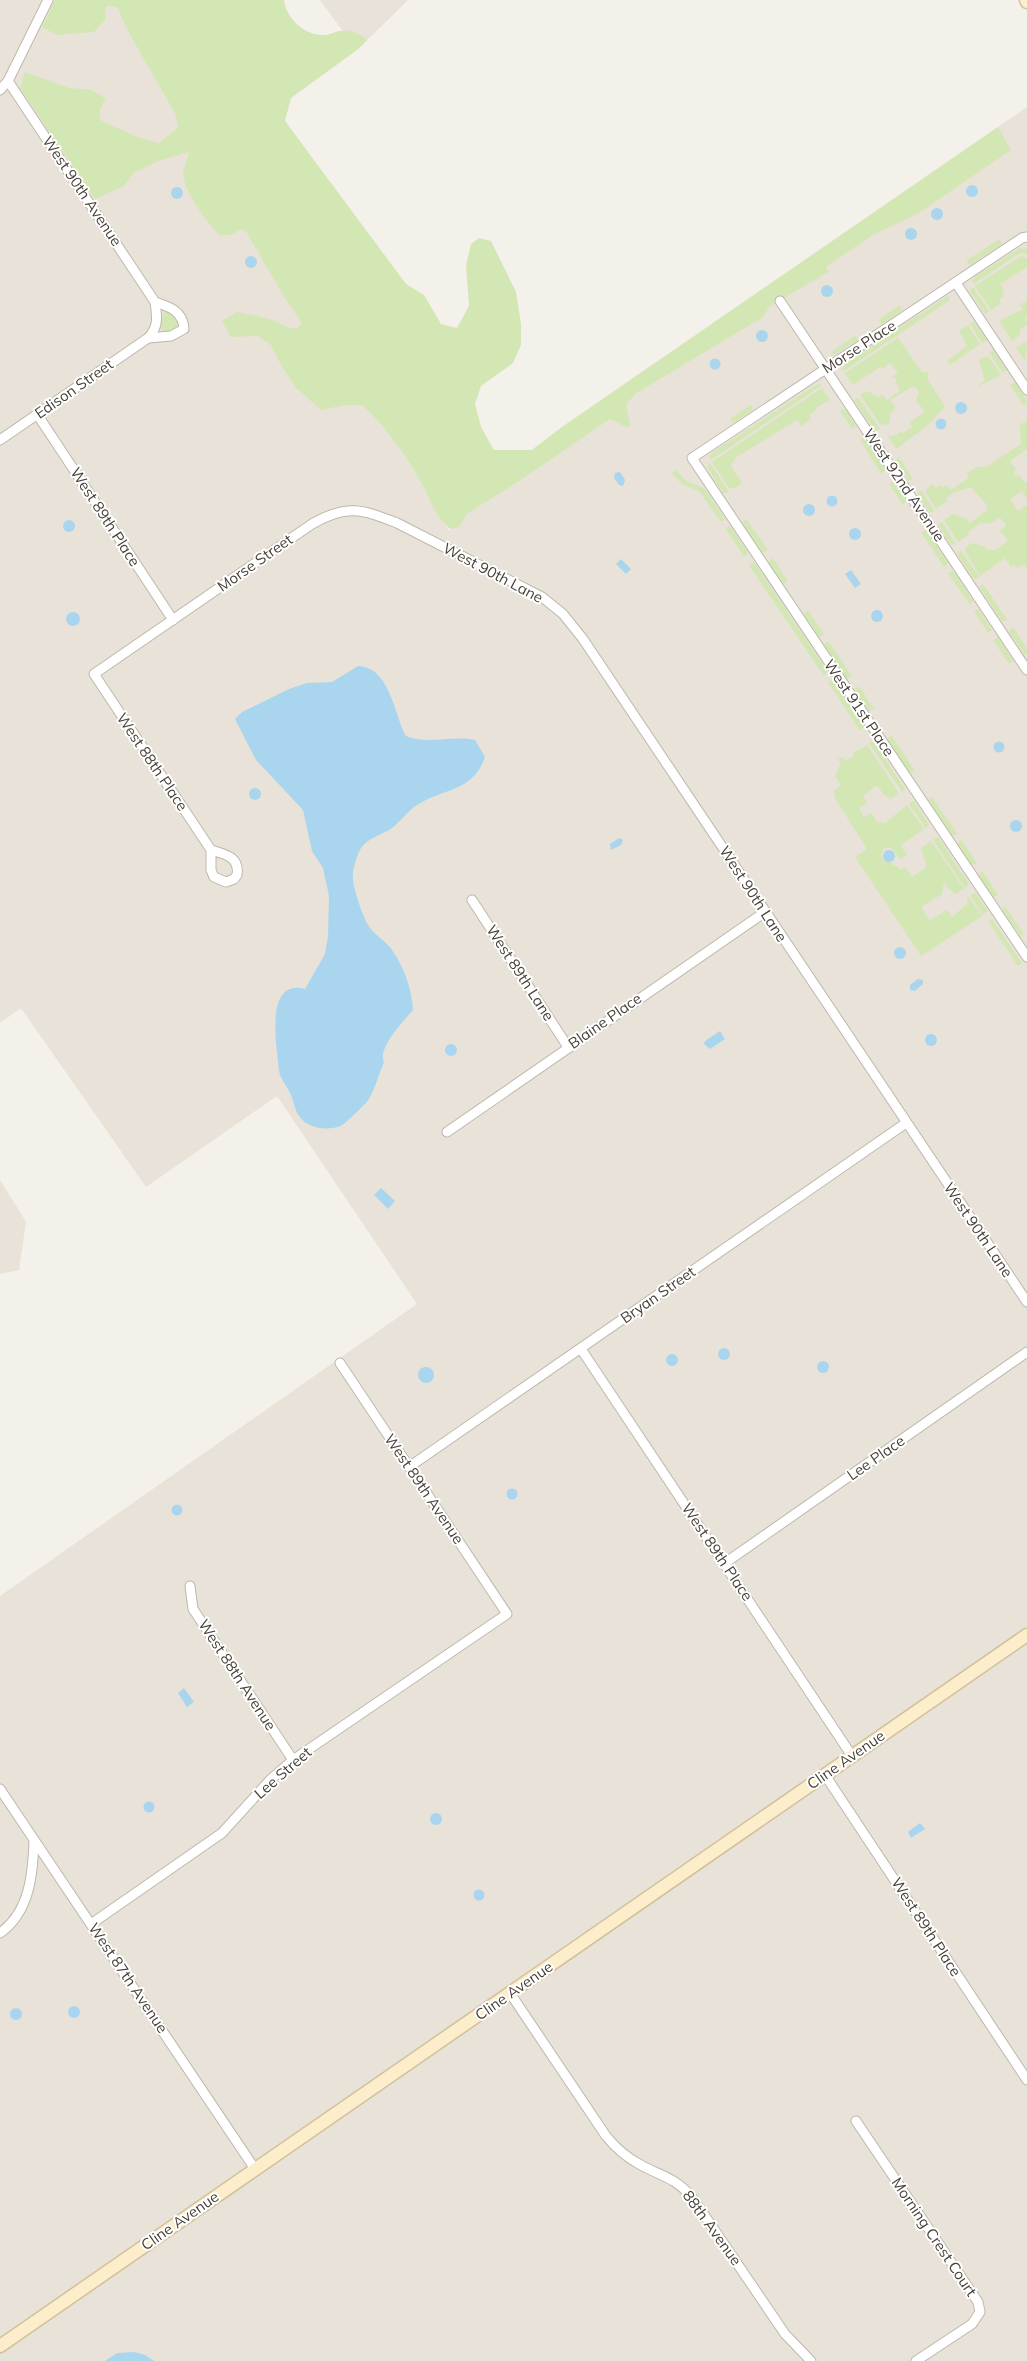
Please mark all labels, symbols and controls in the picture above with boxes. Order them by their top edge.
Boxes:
street label: West 90th Avenue [39,132,126,249]
street label: Morse Place [818,316,899,377]
street label: Edison Street [31,355,117,423]
street label: West 92nd Avenue [860,425,949,545]
street label: West 89th Place [66,464,144,570]
street label: Morse Street [213,530,296,596]
street label: West 90th Lane [440,538,547,607]
street label: West 91st Place [820,656,899,760]
street label: West 88th Place [113,709,192,814]
street label: West 90th Lane [715,842,791,945]
street label: West 89th Lane [482,921,558,1024]
street label: Blaine Place [564,988,645,1053]
street label: West 90th Lane [940,1179,1017,1281]
street label: Bryan Street [617,1262,699,1327]
street label: West 89th Avenue [381,1430,468,1547]
street label: Lee Place [843,1431,908,1484]
street label: West 89th Place [678,1499,757,1604]
street label: West 88th Avenue [194,1616,280,1734]
street label: Cline Avenue [803,1726,888,1793]
street label: Lee Street [250,1743,315,1803]
street label: West 89th Place [887,1874,965,1980]
street label: West 87th Avenue [85,1919,172,2036]
street label: Cline Avenue [471,1957,556,2024]
street label: Morning Crest Court [888,2174,981,2300]
street label: 88th Avenue [679,2186,746,2269]
street label: Cline Avenue [137,2187,222,2254]

